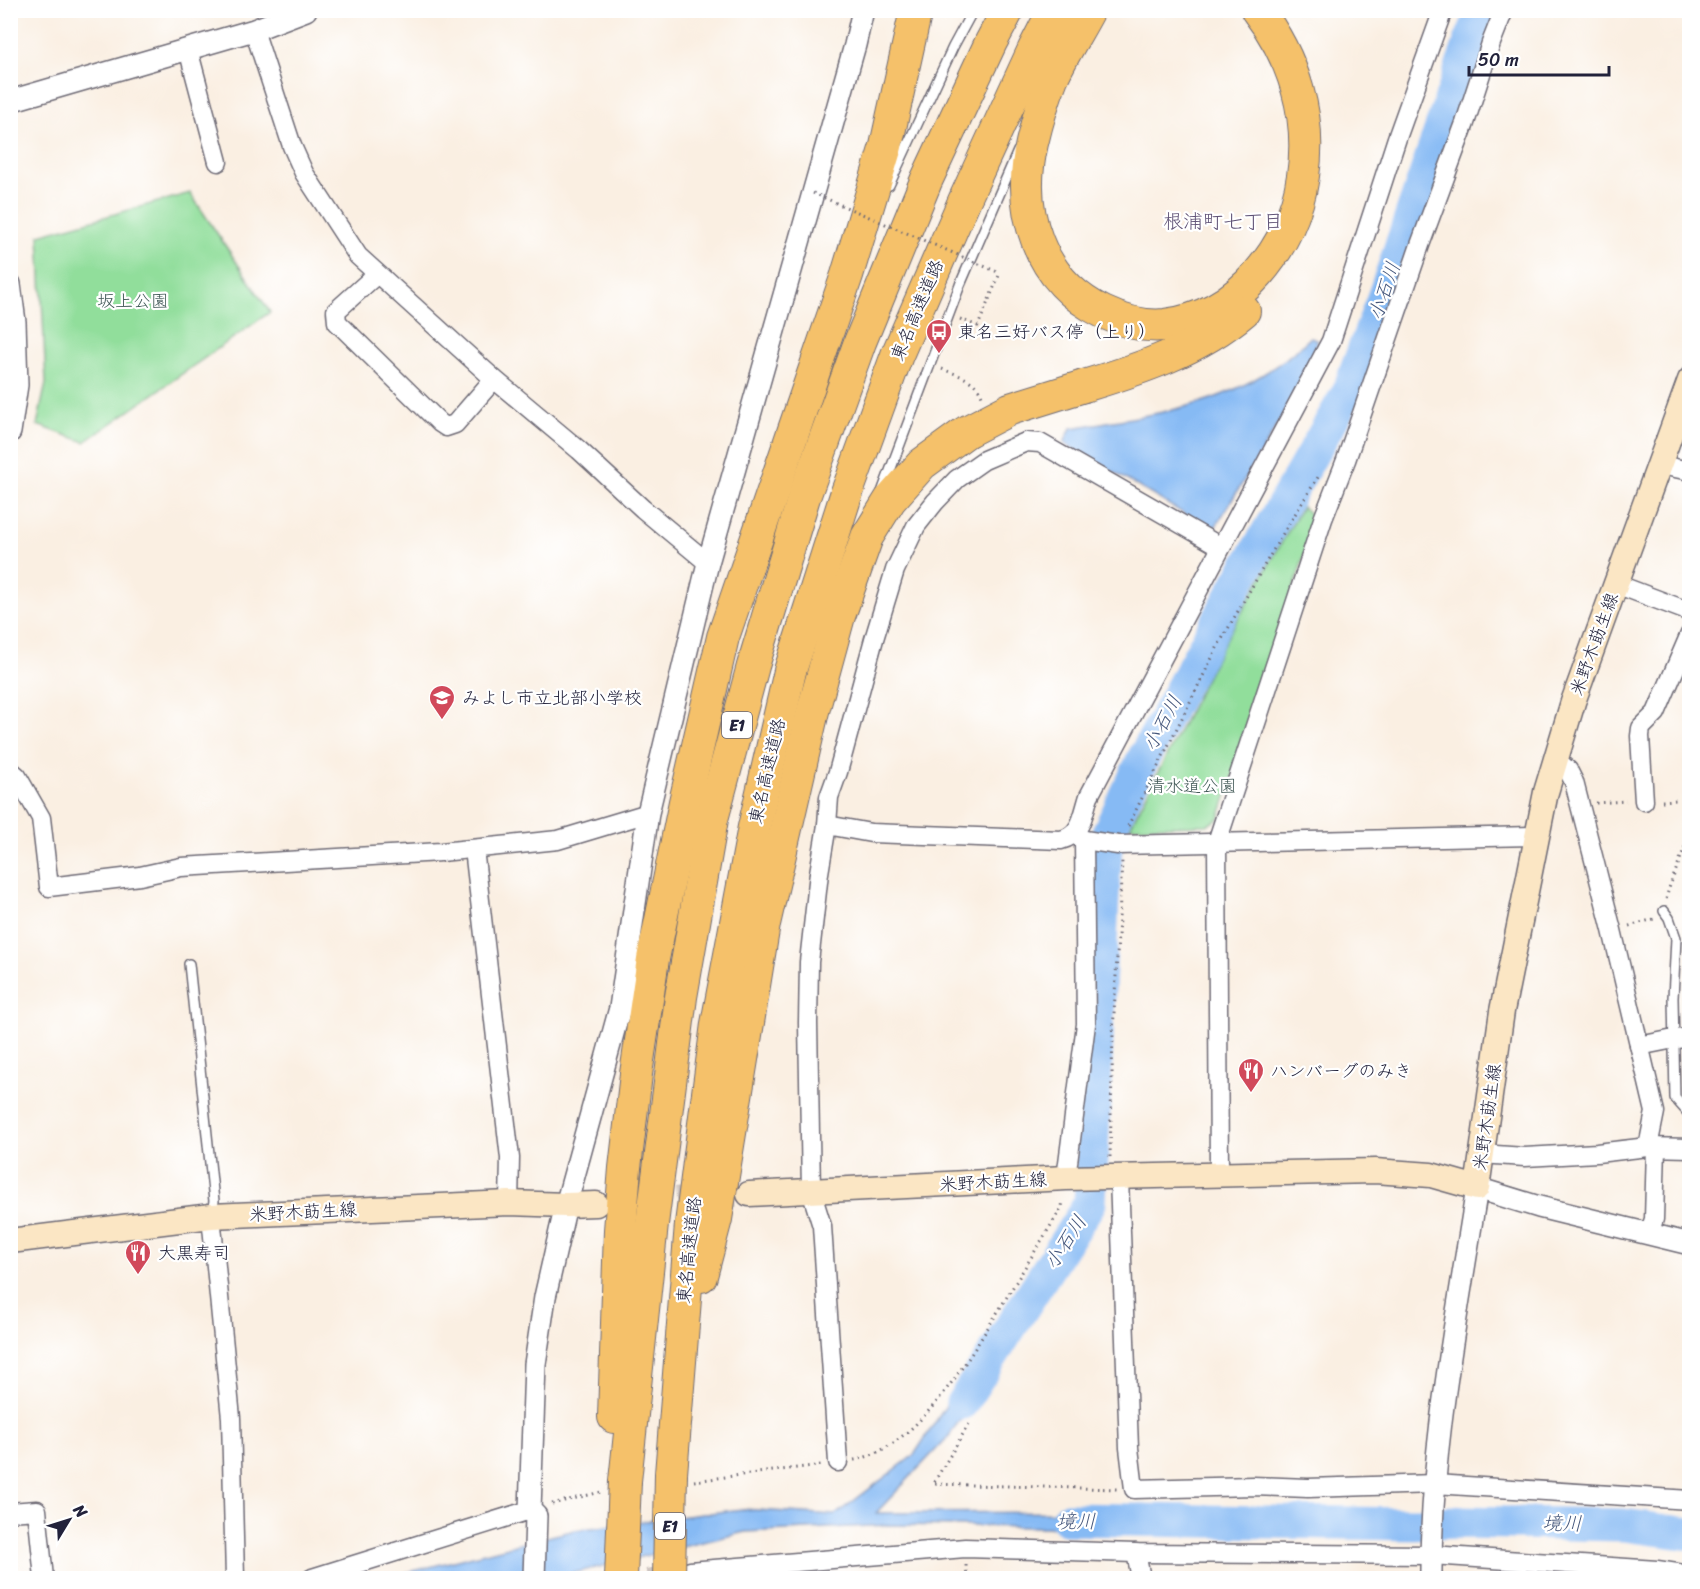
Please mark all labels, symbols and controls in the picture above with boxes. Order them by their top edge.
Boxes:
scale bar [1469,39,1608,77]
text: 50 m [1478,44,1519,76]
district label: 根浦町七丁目 [1163,204,1283,239]
street label: 東名高速道路 [881,254,953,366]
water label: 小石川 [1358,257,1411,325]
park label: 坂上公園 [97,285,169,317]
place label: 東名三好バス停（上り） [958,316,1156,348]
bus stop icon: 東名三好バス停（上り） [924,317,954,355]
street label: 米野木莇生線 [1560,588,1628,700]
place label: みよし市立北部小学校 [462,682,642,714]
school or university icon: みよし市立北部小学校 [427,683,457,721]
water label: 小石川 [1133,689,1192,758]
road number: E1 [722,712,752,738]
street label: 東名高速道路 [739,715,795,827]
park label: 清水道公園 [1147,770,1237,802]
place label: ハンバーグのみき [1270,1055,1412,1087]
restaurant icon: ハンバーグのみき [1236,1056,1266,1094]
street label: 米野木莇生線 [1464,1061,1510,1173]
street label: 米野木莇生線 [938,1163,1048,1201]
street label: 米野木莇生線 [248,1193,358,1231]
street label: 東名高速道路 [667,1195,711,1305]
water label: 小石川 [1034,1208,1096,1277]
place label: 大黒寿司 [158,1237,230,1269]
restaurant icon: 大黒寿司 [123,1238,153,1276]
north arrow [39,1490,99,1550]
text: N [65,1497,96,1525]
water label: 境川 [1056,1504,1096,1539]
water label: 境川 [1542,1506,1582,1541]
road number: E1 [655,1513,685,1539]

